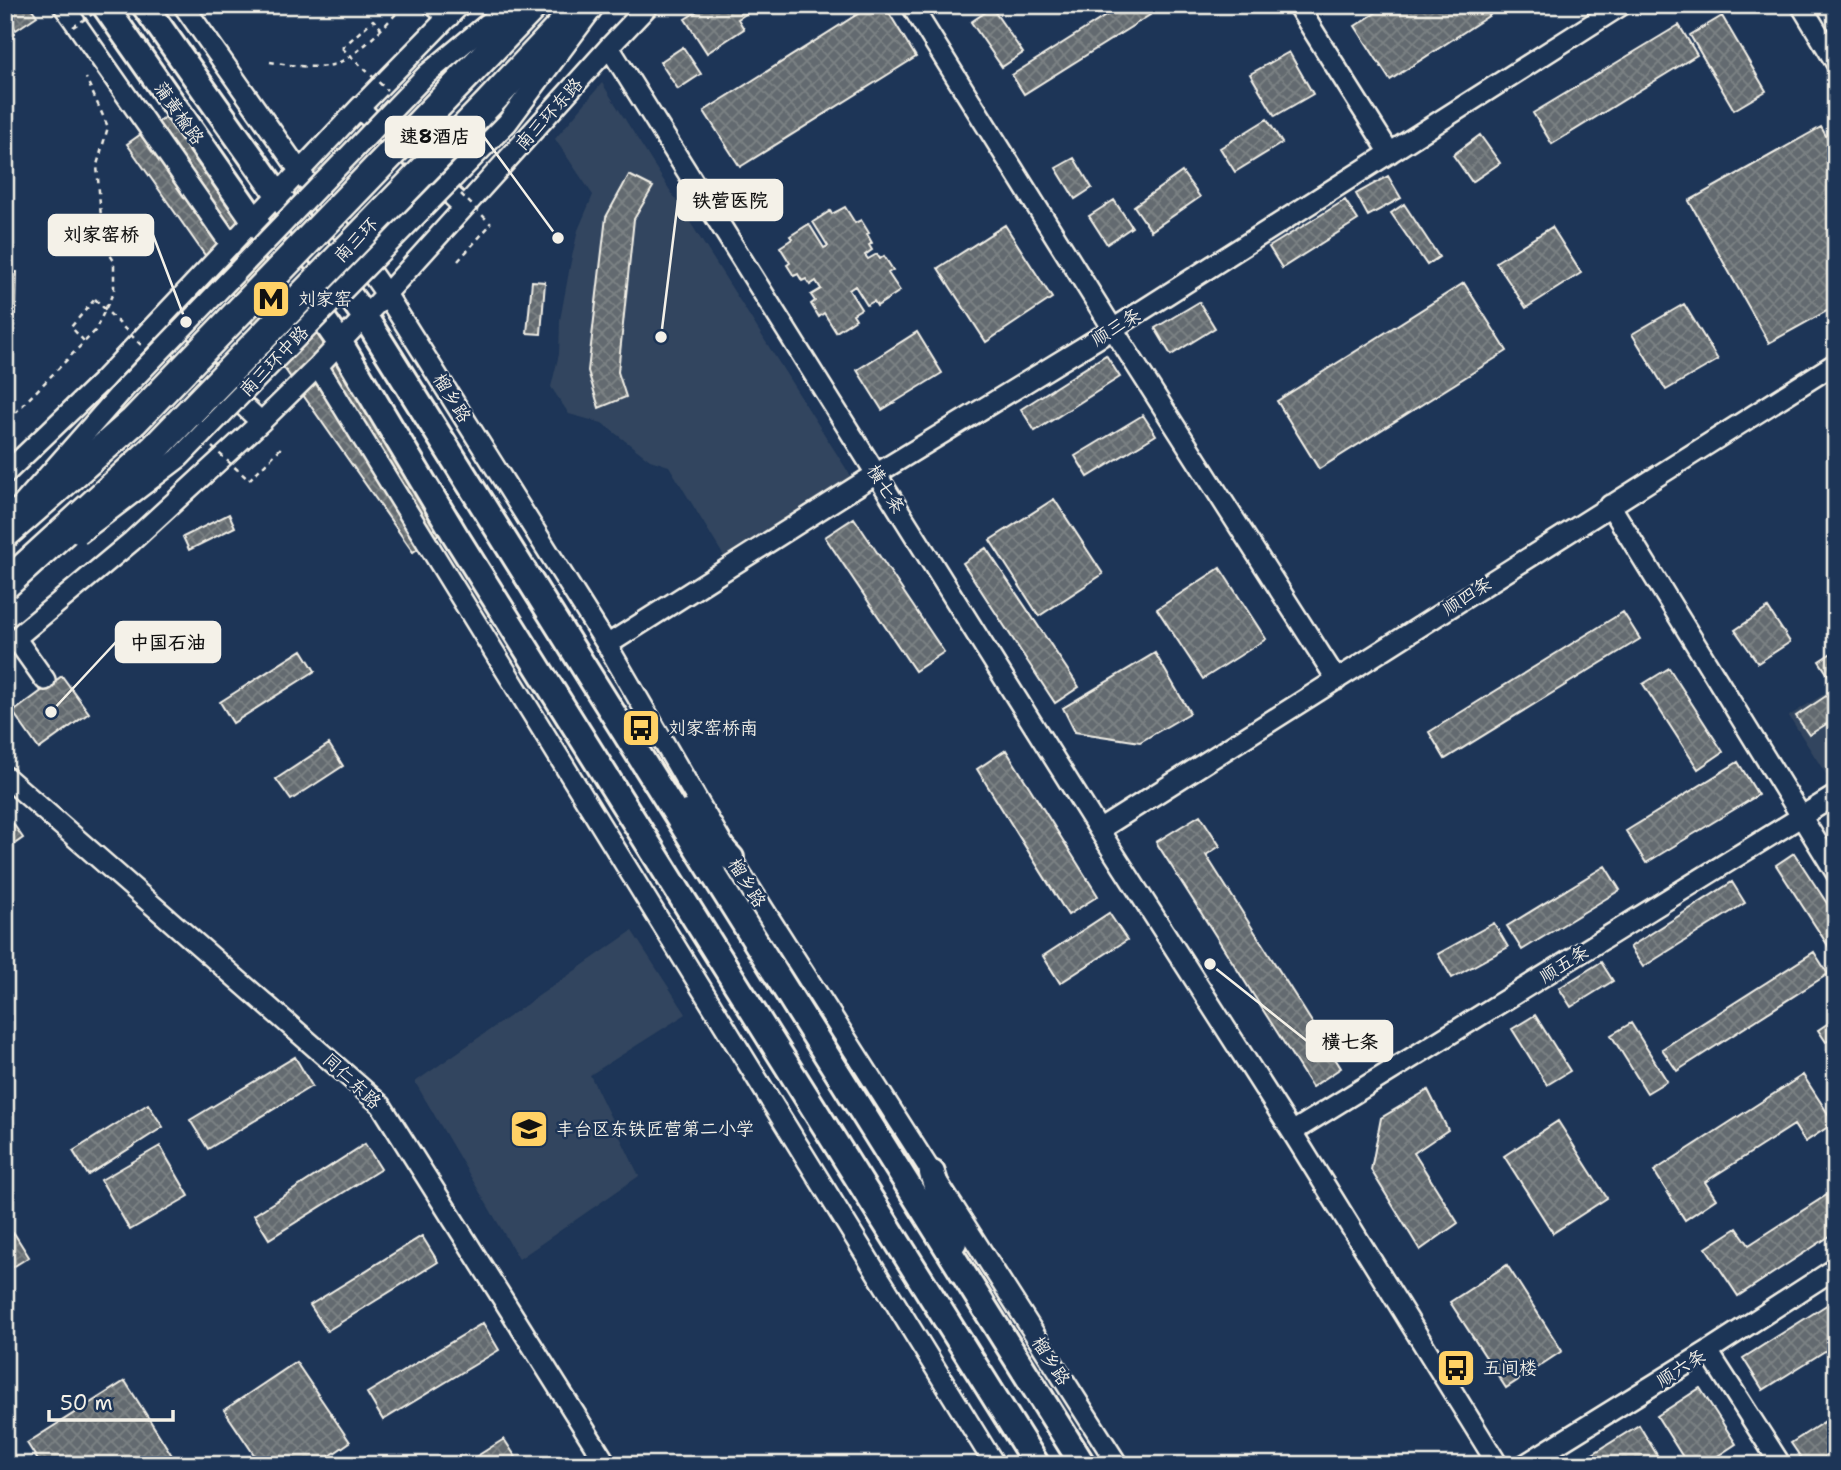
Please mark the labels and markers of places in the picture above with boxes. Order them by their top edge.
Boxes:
callout: 速8酒店 [386,117,484,157]
callout: 铁营医院 [678,180,782,220]
callout: 刘家窑桥 [49,215,153,255]
metro station icon: 刘家窑 [250,278,292,320]
place label: 刘家窑 [298,287,352,311]
callout: 中国石油 [116,622,220,662]
bus stop icon: 刘家窑桥南 [620,707,662,749]
place label: 刘家窑桥南 [668,716,758,740]
callout: 横七条 [1307,1021,1392,1061]
school or university icon: 丰台区东铁匠营第二小学 [508,1108,550,1150]
place label: 丰台区东铁匠营第二小学 [556,1117,754,1141]
bus stop icon: 五间楼 [1435,1347,1477,1389]
place label: 五间楼 [1483,1356,1537,1380]

